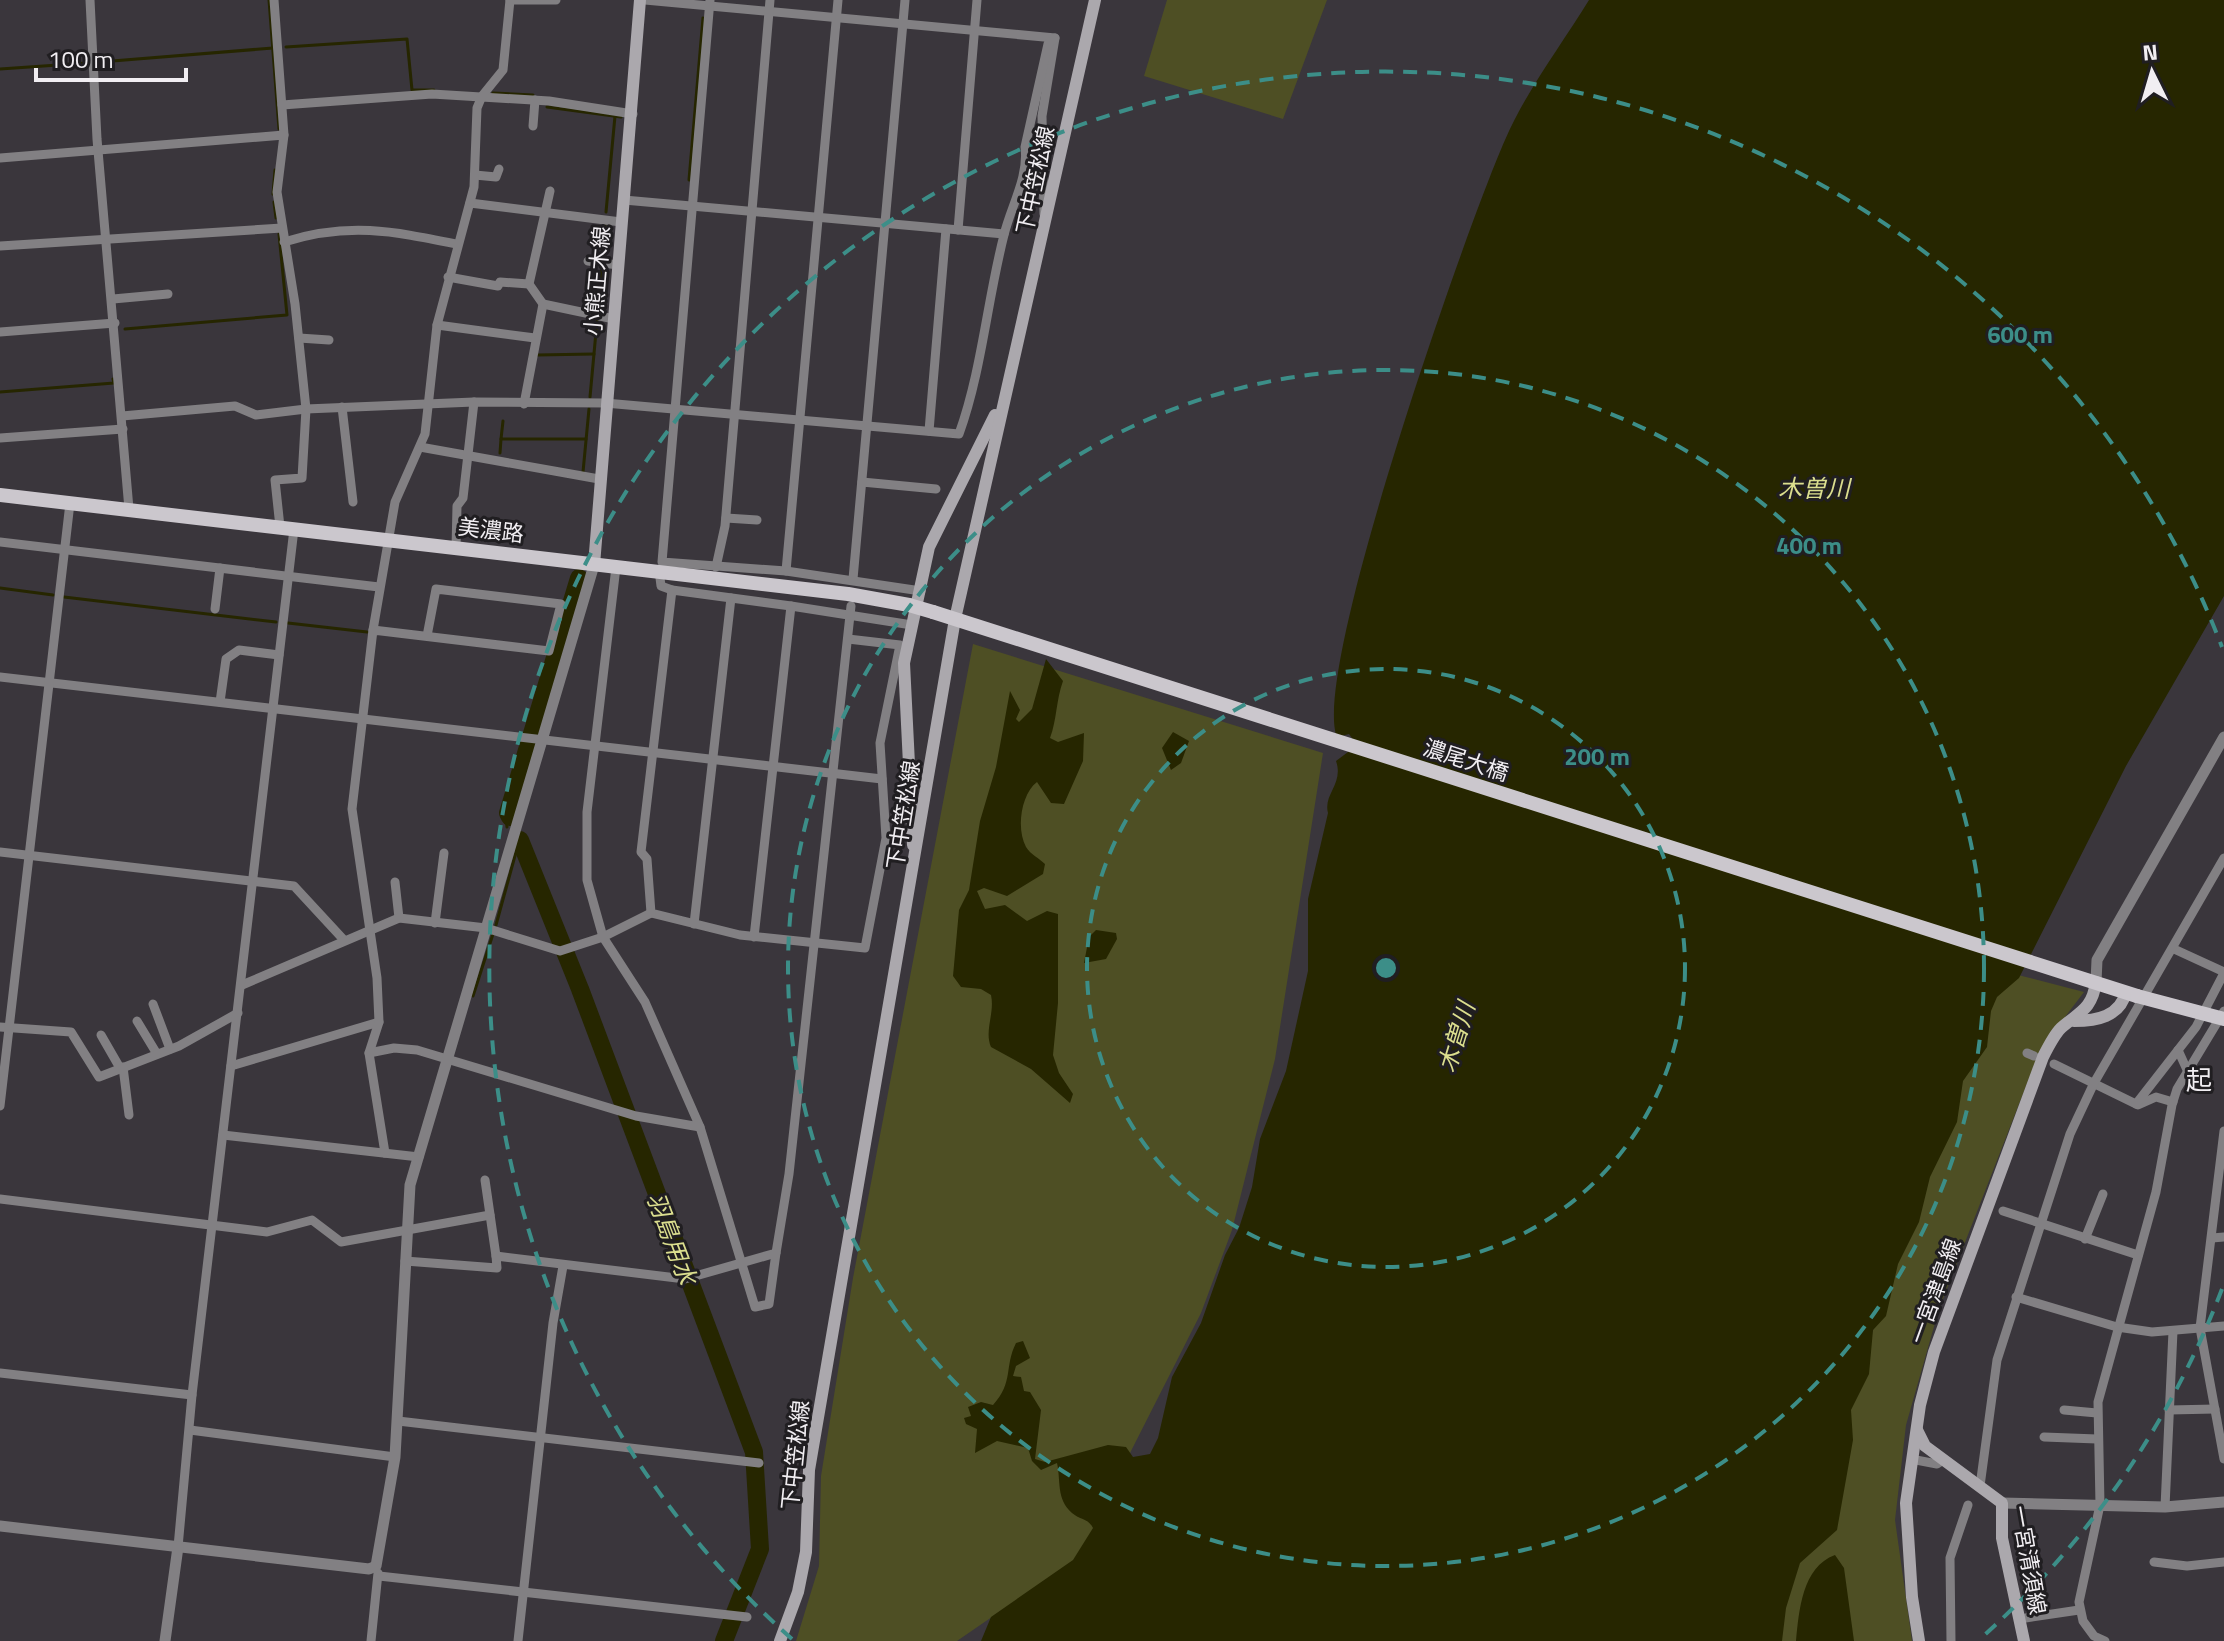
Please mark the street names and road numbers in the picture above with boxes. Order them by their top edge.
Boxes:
street label: 下中笠松線 [1007,123,1063,237]
street label: 小熊正木線 [575,225,619,337]
street label: 美濃路 [456,509,526,551]
street label: 濃尾大橋 [1419,730,1513,790]
street label: 下中笠松線 [878,758,928,872]
street label: 一宮津島線 [1900,1233,1970,1349]
street label: 下中笠松線 [772,1399,818,1511]
street label: 一宮清須線 [2003,1503,2055,1617]

